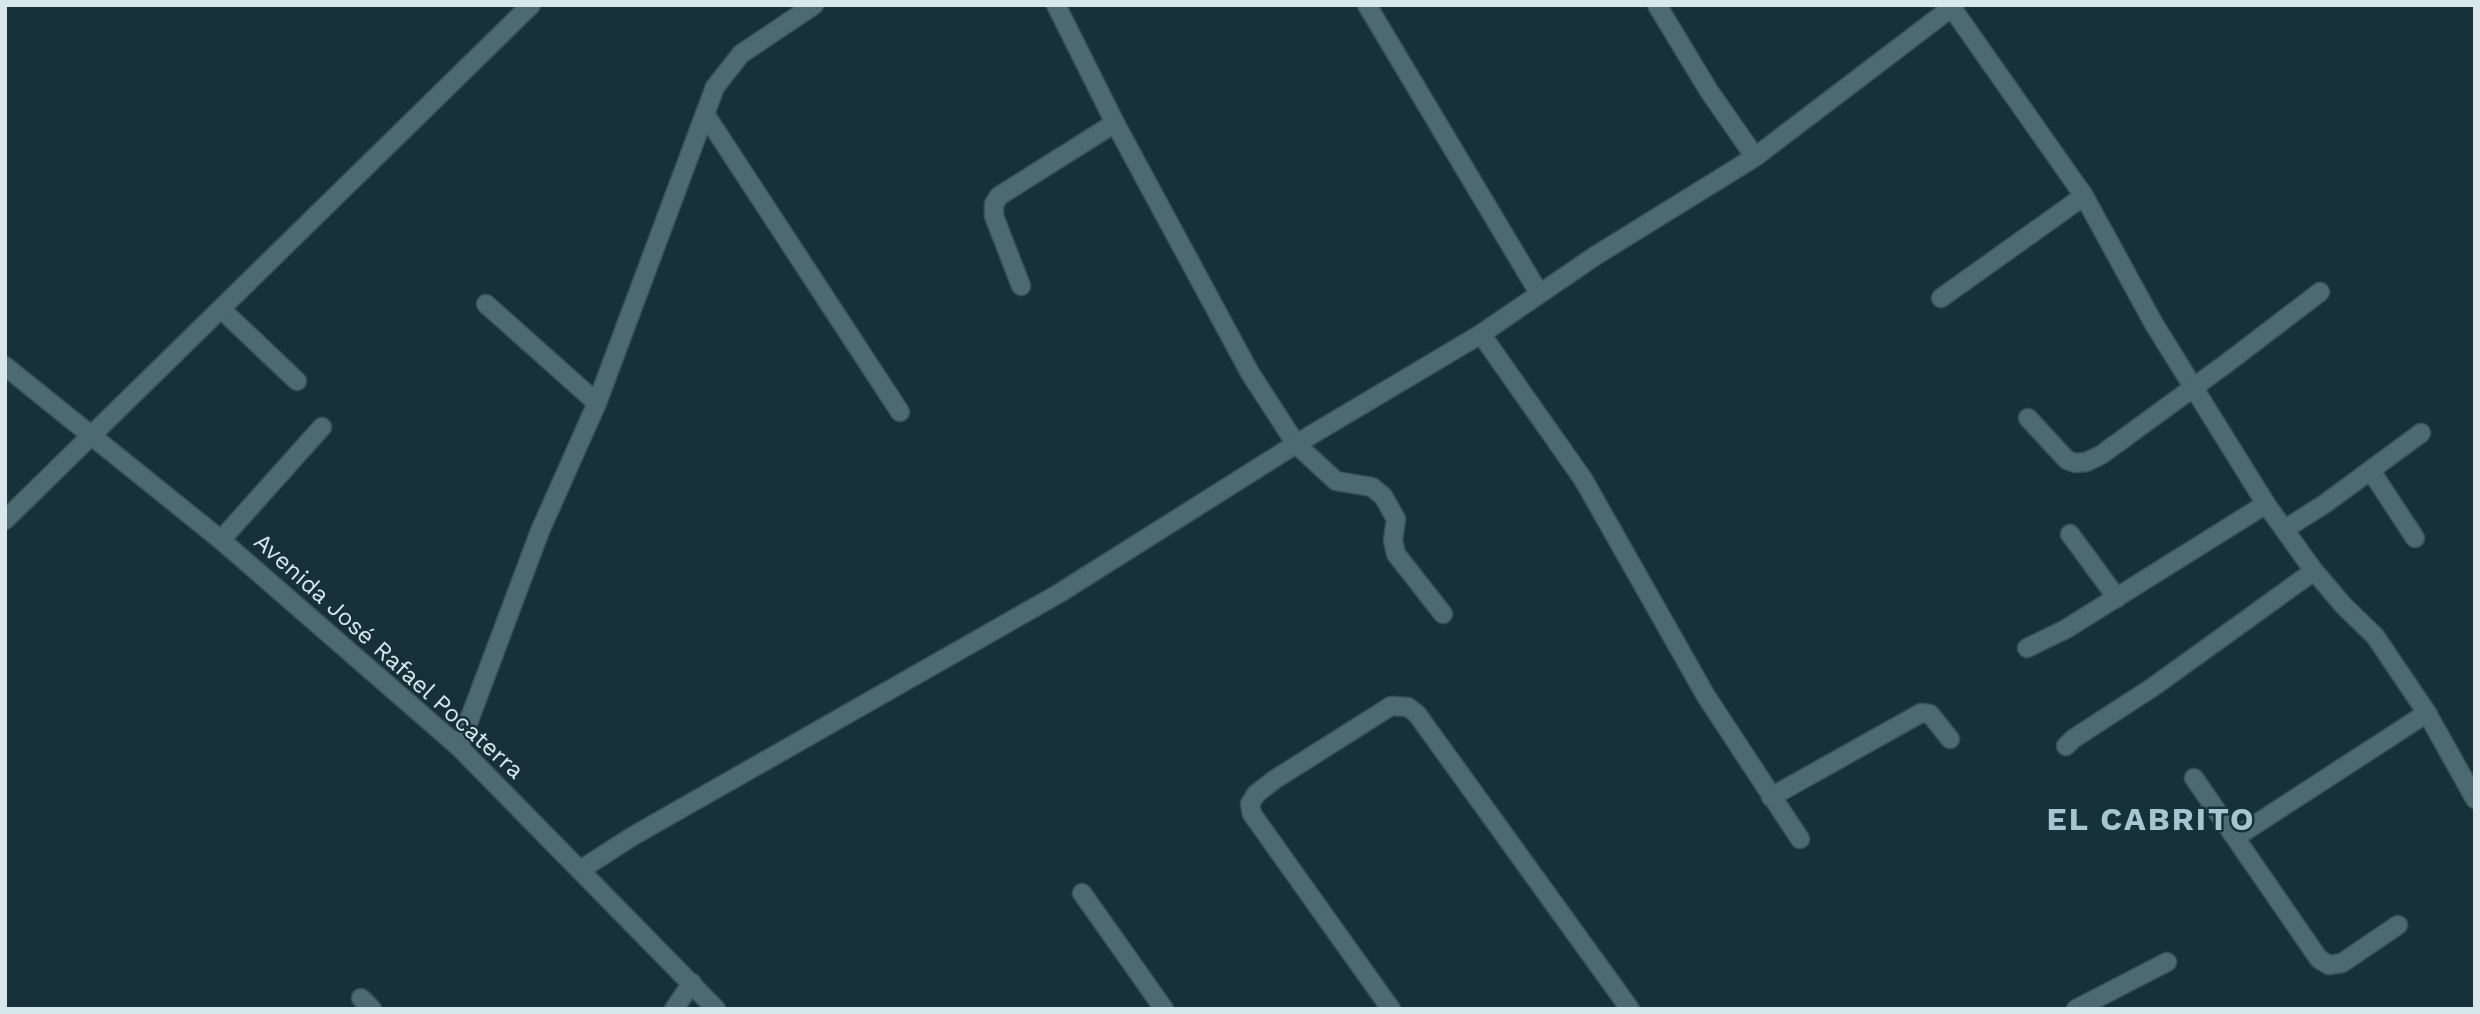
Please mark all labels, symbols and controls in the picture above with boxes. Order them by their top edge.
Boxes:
street label: Avenida José Rafael Pocaterra [248,527,530,785]
district label: EL CABRITO [2046,800,2256,838]

